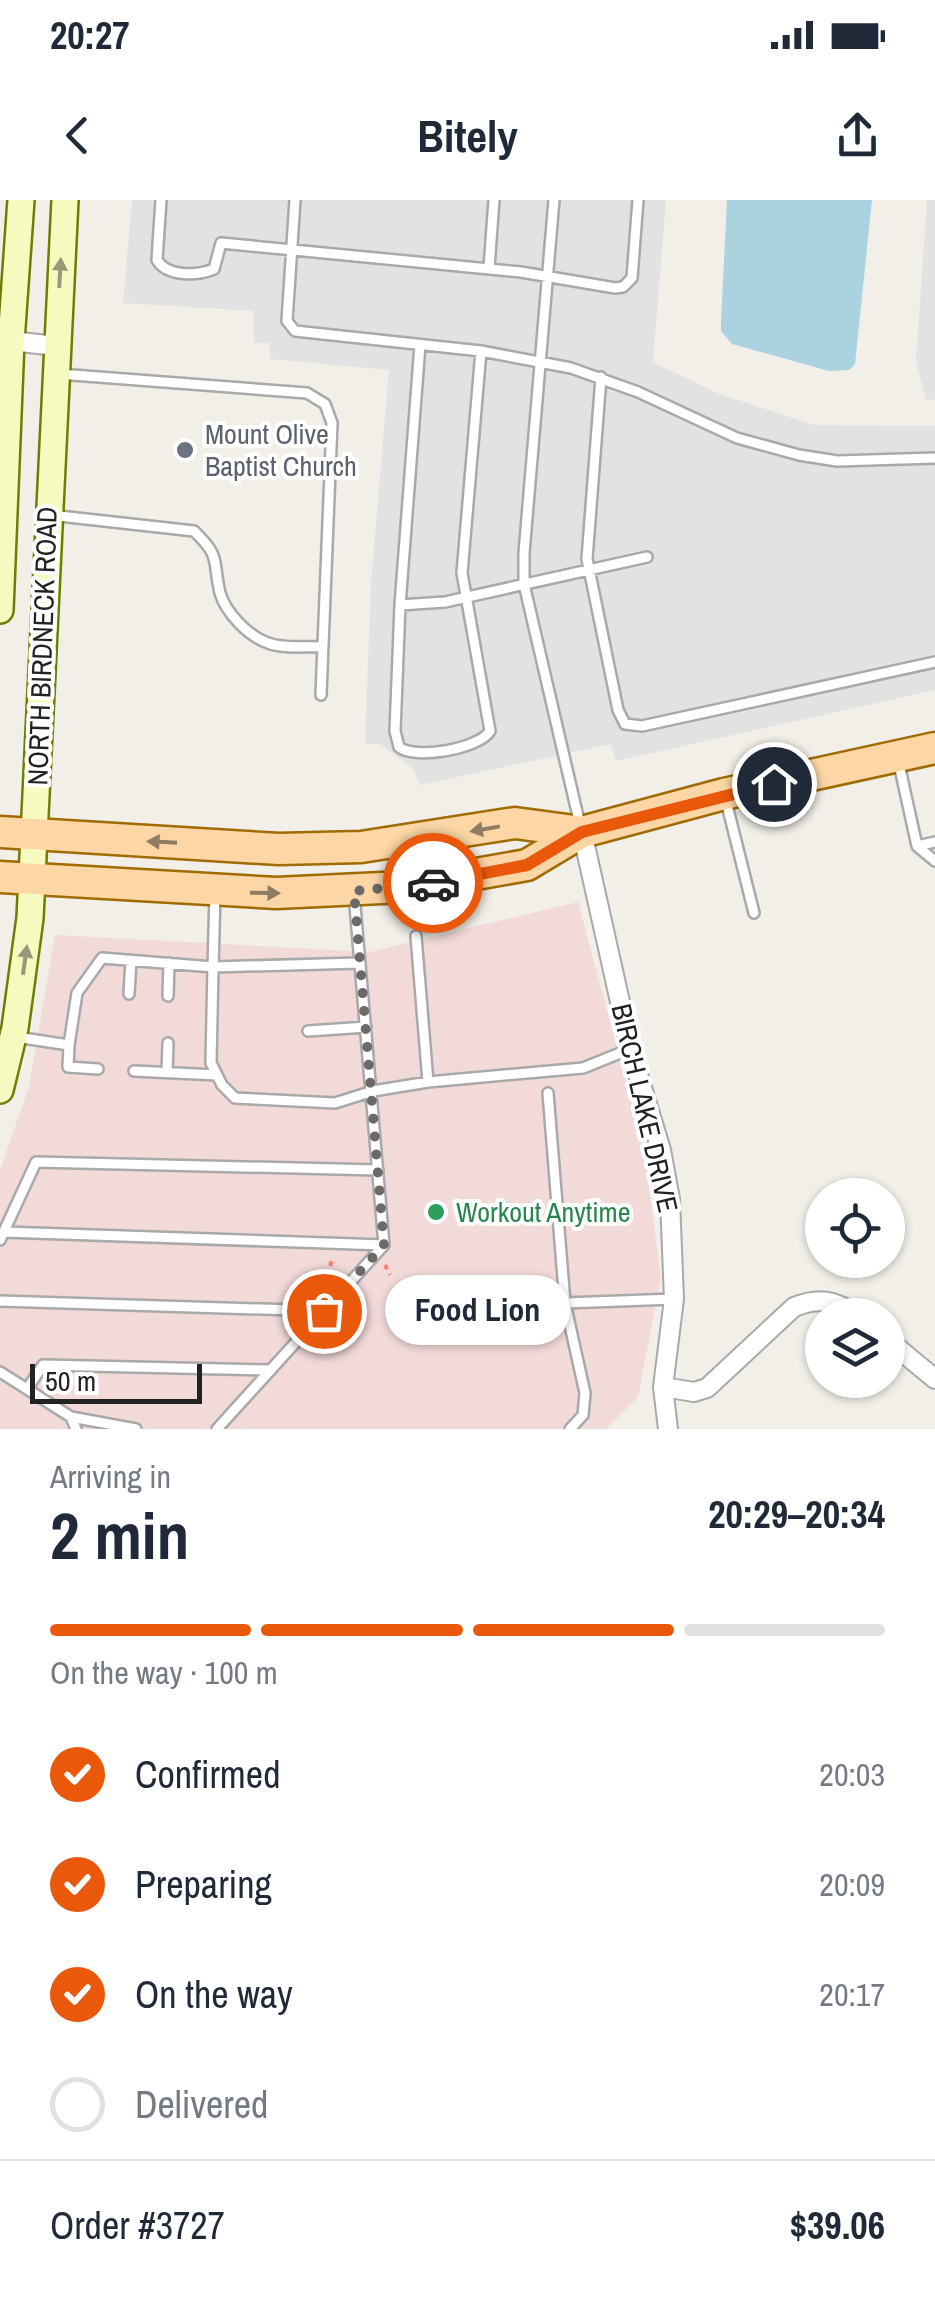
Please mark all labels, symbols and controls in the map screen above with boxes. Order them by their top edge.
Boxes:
text: 20:27 [50,10,130,61]
text: Bitely [417,105,518,166]
icon: back [50,108,105,163]
icon: share [830,108,885,163]
one-way arrow [52,257,68,289]
place label: Mount Olive Baptist Church [205,415,357,485]
marker: Mount Olive Baptist Church [174,439,196,461]
street label: NORTH BIRDNECK ROAD [18,506,66,786]
pin [732,742,817,827]
icon: home [747,757,802,812]
one-way arrow [469,822,501,837]
courier [383,833,483,933]
one-way arrow [145,834,177,850]
icon: car [406,856,461,911]
one-way arrow [250,885,282,901]
one-way arrow [17,943,33,975]
street label: BIRCH LAKE DRIVE [603,1000,687,1216]
map controls [805,1178,905,1398]
button: locate [805,1178,905,1278]
place label: Workout Anytime [456,1193,630,1231]
marker: Workout Anytime [425,1201,447,1223]
pin [282,1269,367,1354]
callout: Food Lion [384,1276,569,1346]
icon: bag [297,1284,352,1339]
text: Food Lion [415,1288,540,1331]
button: layers [805,1298,905,1398]
scale bar [30,1359,202,1404]
text: 50 m [45,1362,96,1400]
text: Arriving in [50,1455,171,1498]
text: 20:29–20:34 [708,1489,885,1540]
text: 2 min [50,1492,189,1579]
text: On the way · 100 m [50,1651,278,1694]
icon: check [50,1747,105,1802]
text: Confirmed [135,1749,280,1800]
text: 20:03 [819,1753,885,1796]
icon: check [50,1857,105,1912]
text: Preparing [135,1859,272,1910]
text: 20:09 [819,1863,885,1906]
icon: check [50,1967,105,2022]
text: On the way [135,1969,293,2020]
text: 20:17 [819,1973,885,2016]
text: Delivered [135,2079,268,2130]
text: Order #3727 [50,2200,225,2251]
text: $39.06 [790,2200,885,2251]

